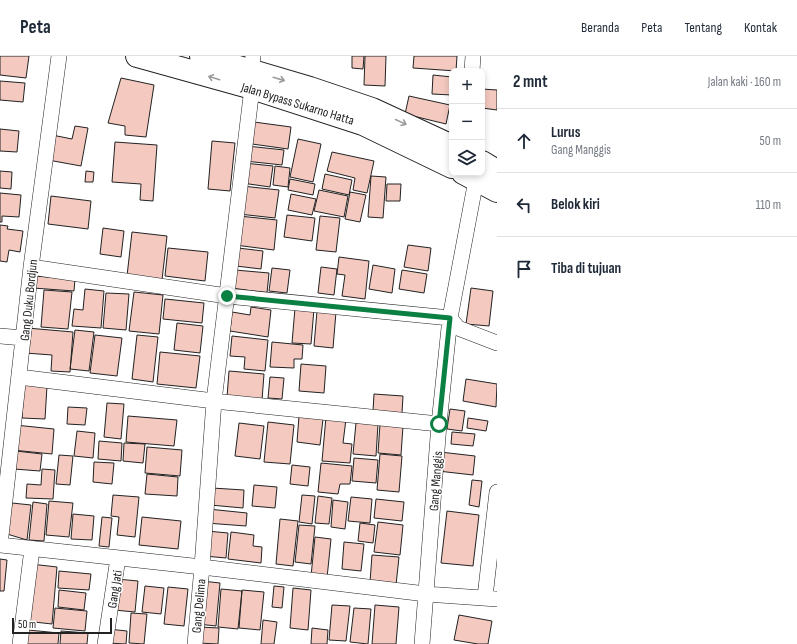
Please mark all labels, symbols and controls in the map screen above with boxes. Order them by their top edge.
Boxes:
text: Peta [20,16,51,39]
text: Beranda [581,19,619,36]
text: Peta [641,19,662,36]
text: Tentang [684,19,722,36]
text: Kontak [744,19,777,36]
map controls [449,68,485,176]
button: + [449,68,485,104]
text: 2 mnt [513,72,548,92]
one-way arrow [208,74,221,81]
text: Jalan kaki · 160 m [708,74,781,90]
one-way arrow [272,76,285,83]
street label: Jalan Bypass Sukarno Hatta [238,79,356,129]
button: − [449,104,485,140]
one-way arrow [395,119,407,126]
text: Lurus [551,123,580,142]
icon: ahead [513,130,535,152]
text: 50 m [760,133,781,149]
button: layers [449,140,485,176]
text: Gang Manggis [551,142,611,158]
icon: left [513,194,535,216]
text: Belok kiri [551,195,600,214]
text: 110 m [756,197,781,213]
street label: Gang Duku Bordjun [17,258,41,342]
icon: arrive [513,258,535,280]
text: Tiba di tujuan [551,259,621,278]
route end [218,287,236,305]
route start [430,415,448,433]
street label: Gang Manggis [426,450,446,512]
street label: Gang Jati [104,569,126,609]
street label: Gang Delima [189,578,209,634]
scale bar [12,616,112,635]
text: 50 m [18,618,36,631]

